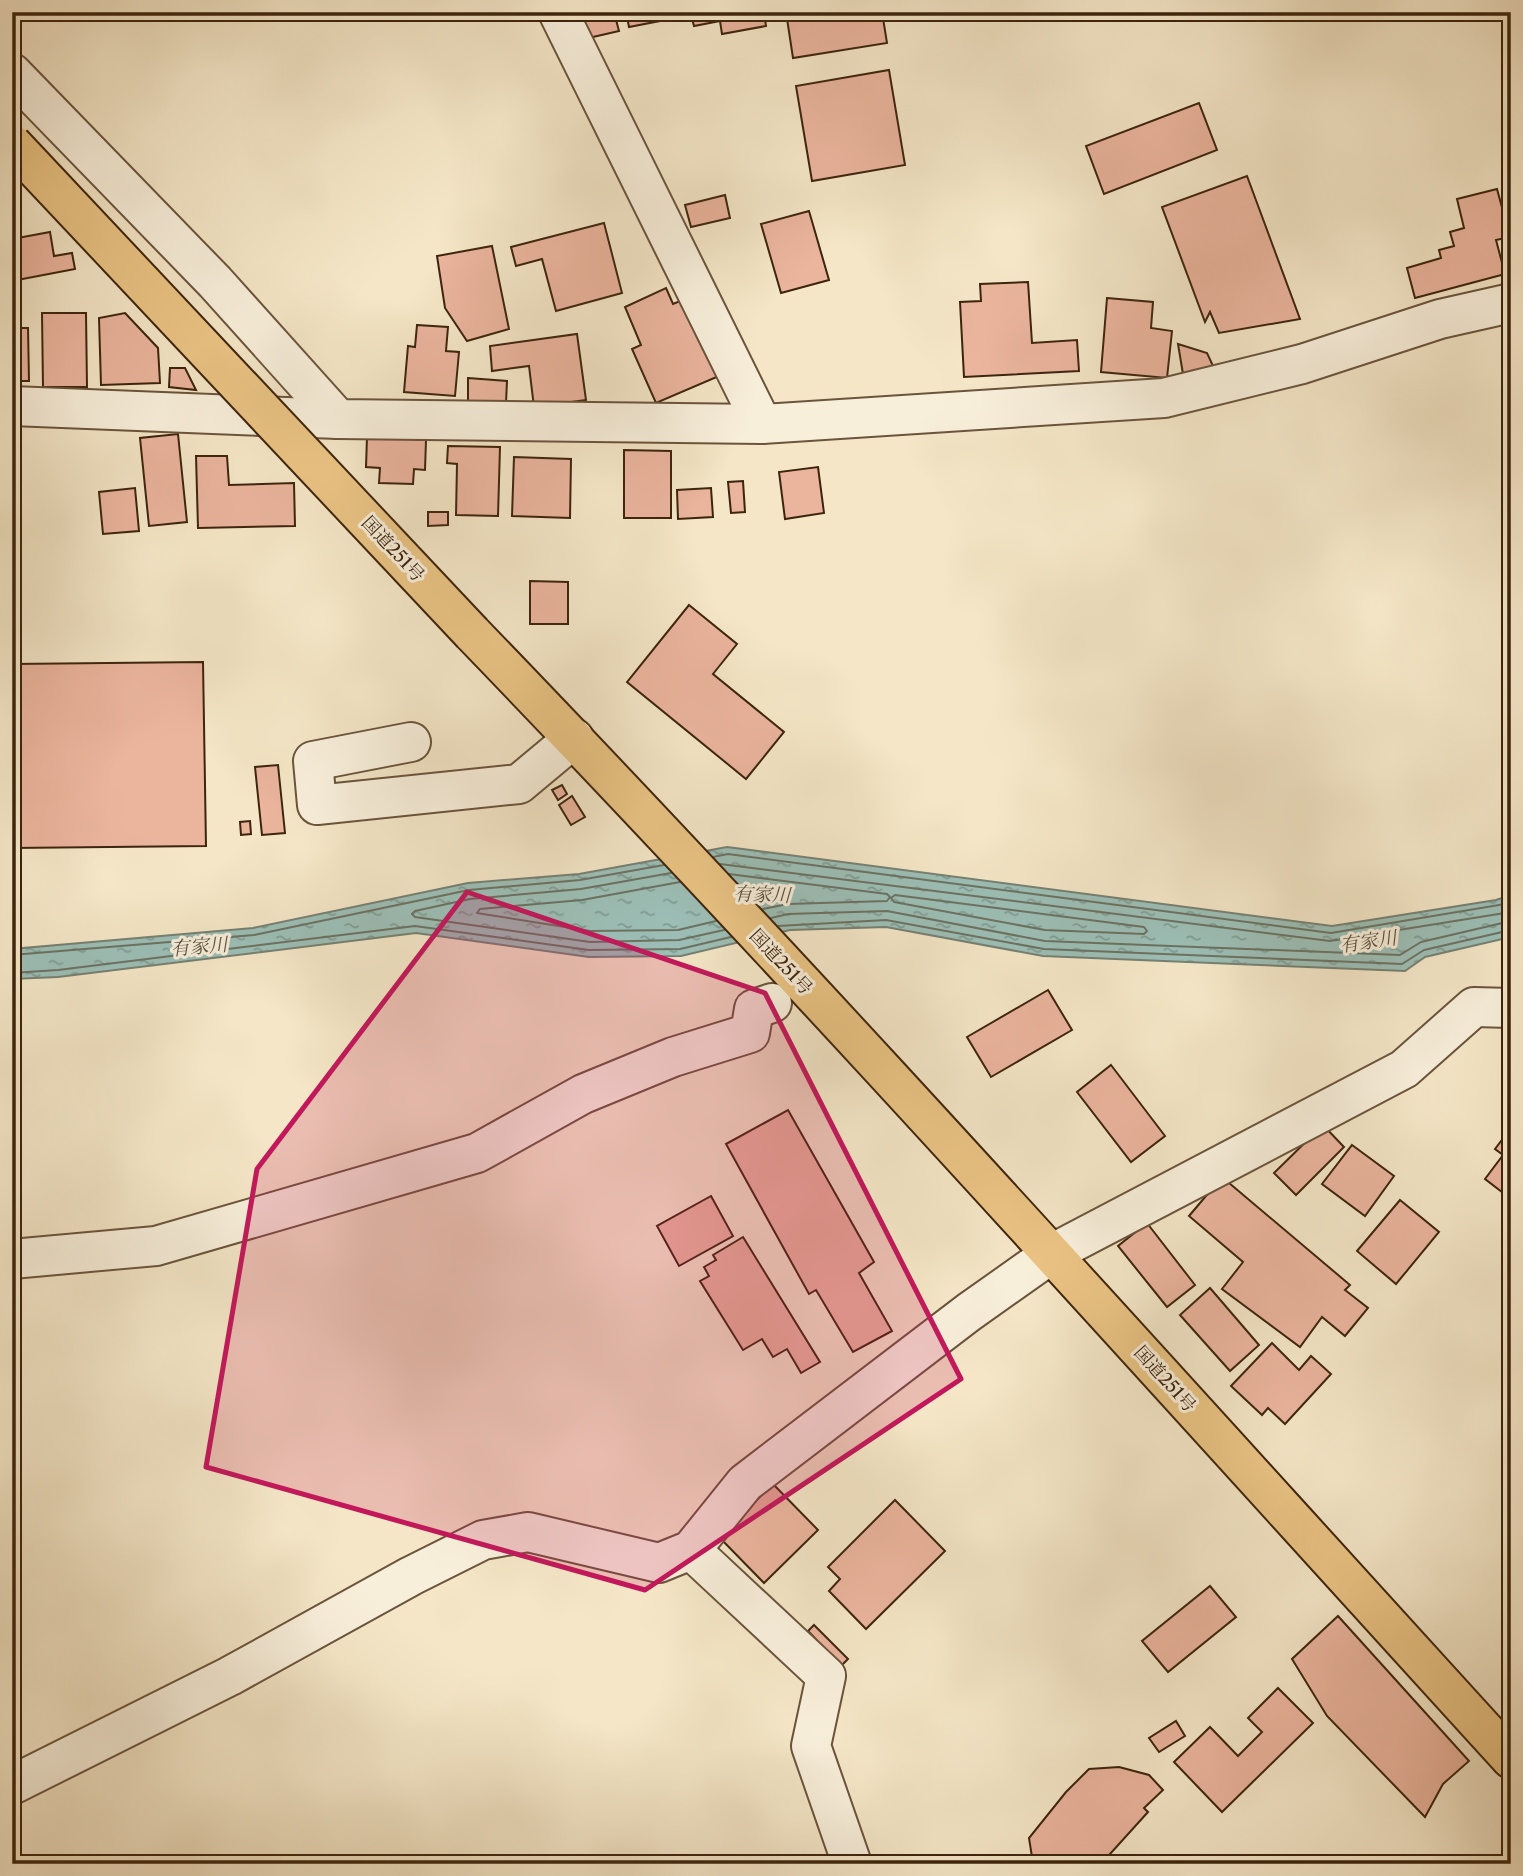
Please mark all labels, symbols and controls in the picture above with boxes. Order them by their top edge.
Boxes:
street label: 国道251号 [357,512,429,586]
water label: 有家川 [733,882,793,907]
street label: 国道251号 [745,925,817,999]
water label: 有家川 [1338,926,1400,957]
water label: 有家川 [170,932,230,960]
street label: 国道251号 [1129,1341,1201,1417]

